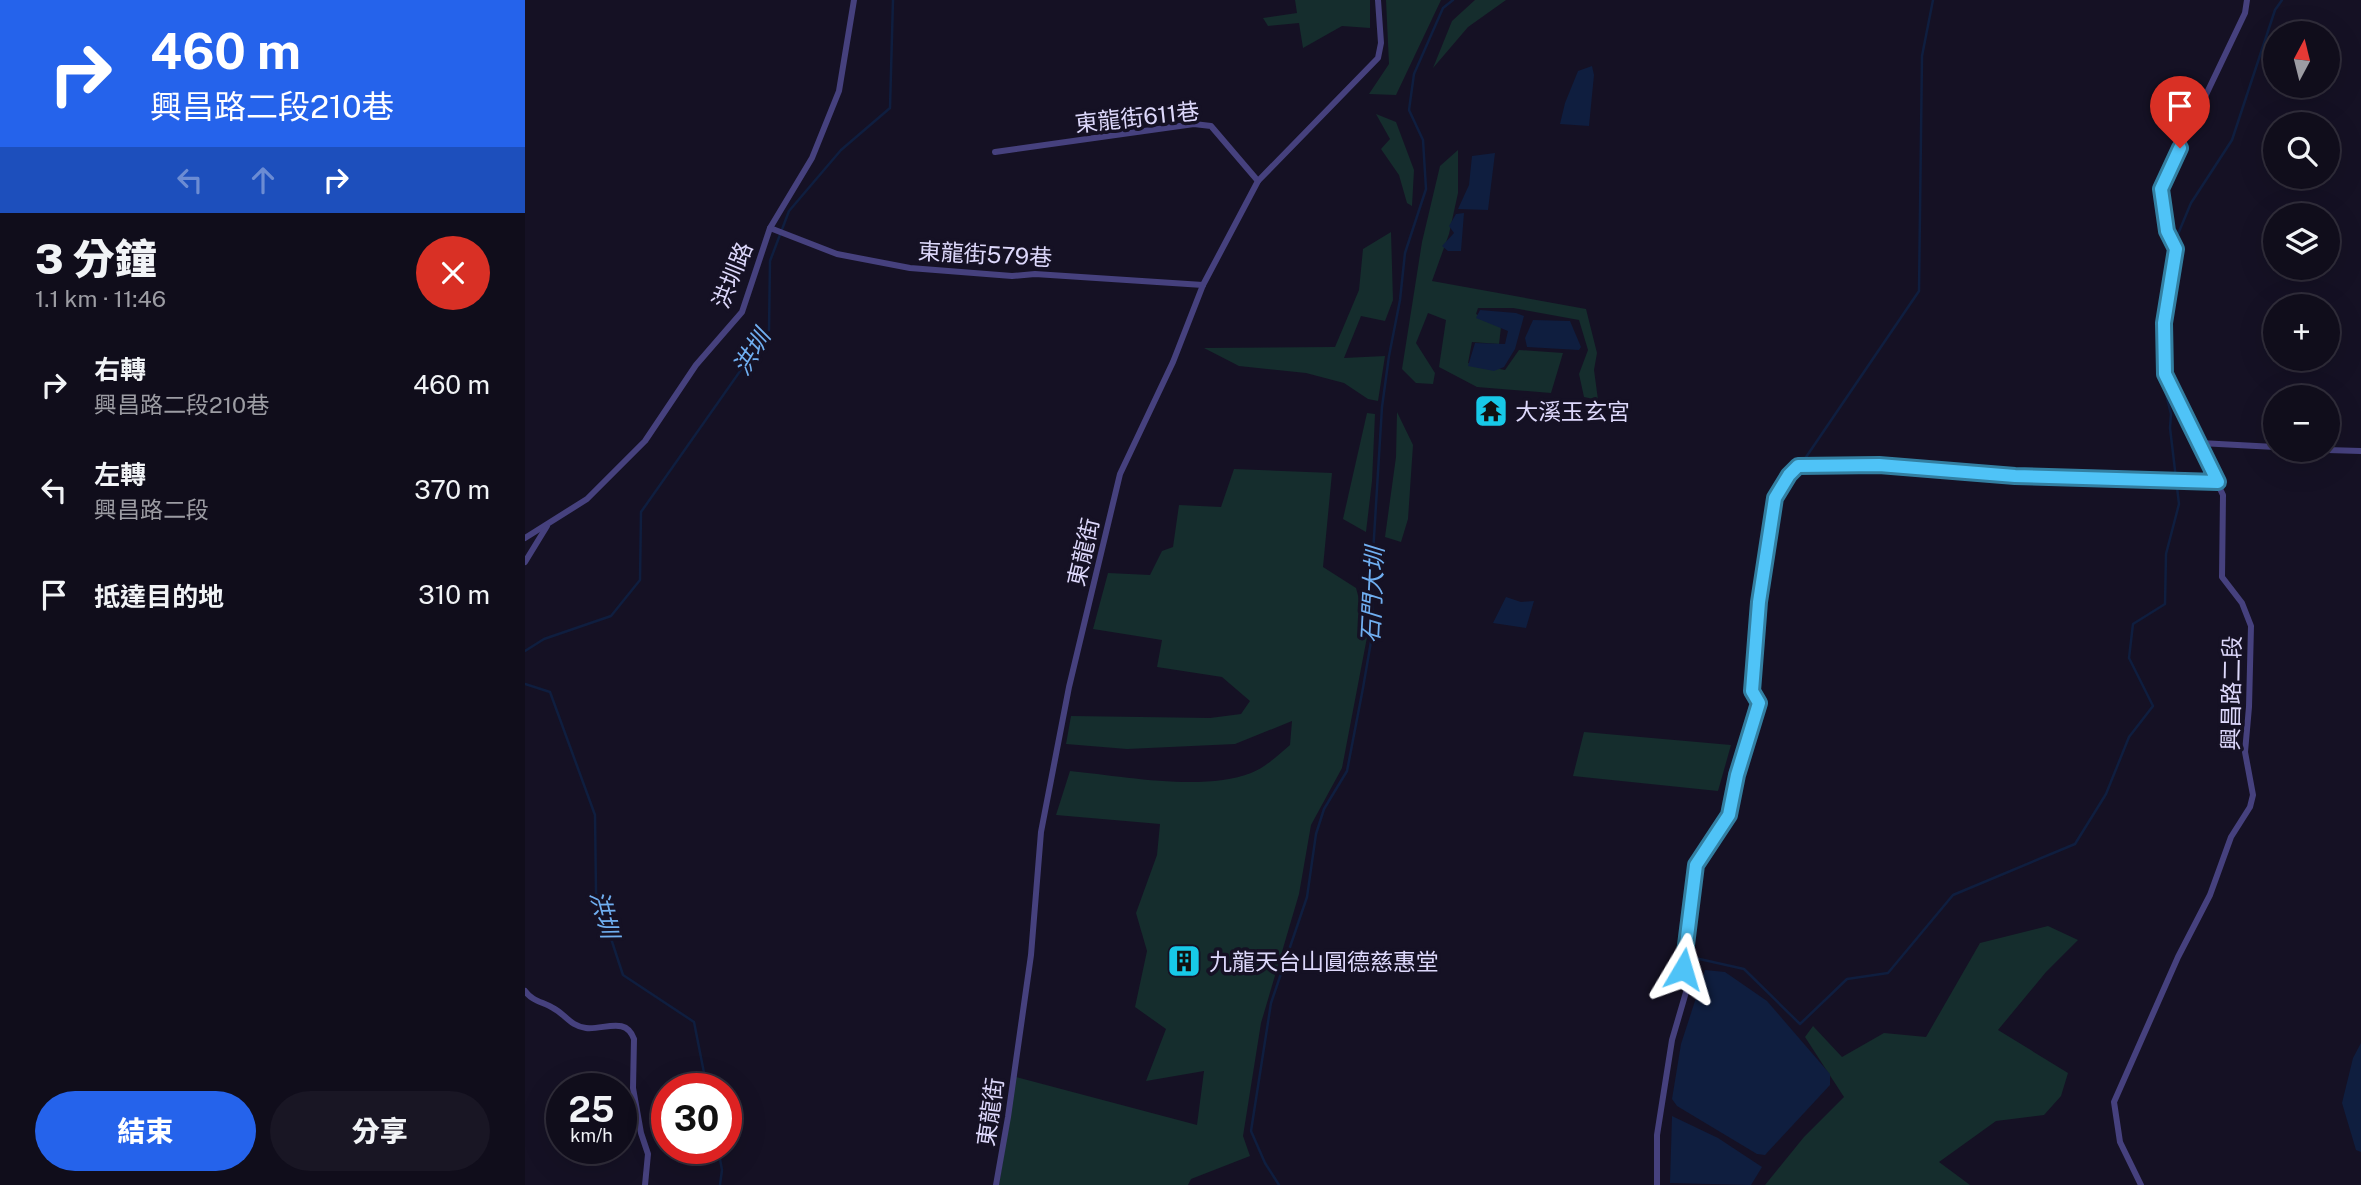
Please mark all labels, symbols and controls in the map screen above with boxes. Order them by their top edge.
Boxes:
north arrow [2263,21,2340,98]
map controls [2263,21,2340,462]
text: 460 m [150,22,301,80]
icon: right [35,28,126,119]
pin [2150,76,2210,148]
icon: arrive [2161,87,2199,125]
text: 興昌路二段210巷 [150,88,394,125]
street label: 東龍街611巷 [1073,97,1201,137]
button: search [2263,112,2340,189]
icon: left [171,161,209,199]
icon: ahead [244,161,282,199]
icon: right [317,161,355,199]
button: layers [2263,203,2340,280]
text: 3 分鐘 [35,234,157,283]
button: close [416,236,490,310]
street label: 東龍街579巷 [917,237,1053,271]
street label: 洪圳路 [707,238,757,312]
text: 1.1 km · 11:46 [35,285,166,312]
button: + [2263,294,2340,371]
water label: 洪圳 [727,322,777,380]
text: 右轉 [94,354,146,385]
icon: right [35,366,73,404]
text: 460 m [413,369,490,400]
button: − [2263,385,2340,462]
text: 興昌路二段210巷 [94,391,269,418]
temple icon: 大溪玉玄宮 [1472,392,1510,430]
place label: 大溪玉玄宮 [1515,398,1630,425]
text: 左轉 [94,459,146,490]
icon: left [35,471,73,509]
text: 370 m [414,474,490,505]
text: 興昌路二段 [94,496,209,523]
street label: 東龍街 [1062,515,1104,589]
water label: 石門大圳 [1356,543,1389,644]
icon: arrive [35,576,73,614]
text: 310 m [418,579,490,610]
text: 抵達目的地 [94,581,224,612]
street label: 興昌路二段 [2216,635,2246,751]
water label: 洪圳 [585,887,626,944]
position arrow [1646,932,1720,1006]
building icon: 九龍天台山圓德慈惠堂 [1165,942,1203,980]
place label: 九龍天台山圓德慈惠堂 [1209,948,1439,975]
speed limit sign: 30 [651,1073,742,1164]
street label: 東龍街 [972,1076,1008,1148]
text: 25 [569,1089,614,1130]
button: 結束 [35,1091,256,1171]
button: 分享 [270,1091,490,1171]
text: km/h [570,1125,613,1146]

